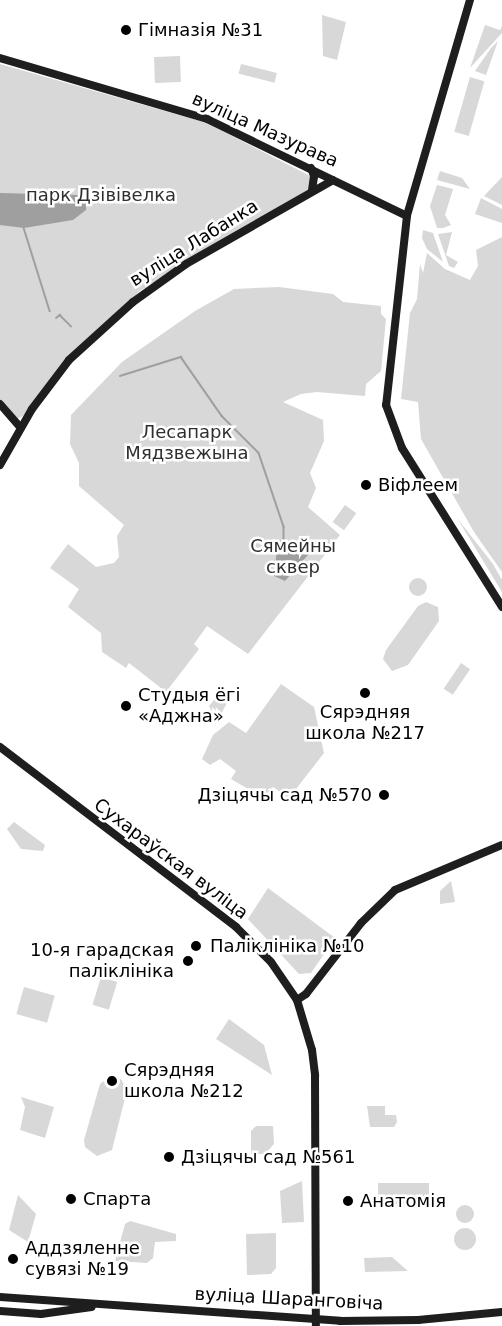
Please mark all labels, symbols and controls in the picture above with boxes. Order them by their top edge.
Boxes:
place label: Гімназія №31 [138,19,263,41]
marker: Гімназія №31 [119,23,133,37]
street label: вуліца Мазурава [189,88,341,172]
park label: парк Дзівівелка [26,184,176,206]
street label: вуліца Лабанка [126,195,262,291]
park label: Лесапарк Мядзвежына [125,422,249,464]
place label: Віфлеем [378,474,458,496]
marker: Віфлеем [359,478,373,492]
park label: Сямейны сквер [250,536,336,578]
place label: Студыя ёгі «Аджна» [138,685,240,728]
marker: Сярэдняя школа №217 [358,686,372,700]
marker: Студыя ёгі «Аджна» [119,699,133,713]
place label: Сярэдняя школа №217 [305,702,425,744]
place label: Дзіцячы сад №570 [198,784,372,806]
marker: Дзіцячы сад №570 [377,788,391,802]
street label: Сухараўская вуліца [90,794,252,924]
place label: Паліклініка №10 [210,935,364,957]
marker: Паліклініка №10 [187,937,205,955]
place label: 10-я гарадская паліклініка [30,940,174,982]
marker: 10-я гарадская паліклініка [179,952,197,970]
place label: Сярэдняя школа №212 [124,1060,244,1102]
marker: Сярэдняя школа №212 [105,1074,119,1088]
place label: Дзіцячы сад №561 [181,1146,355,1168]
marker: Дзіцячы сад №561 [162,1150,176,1164]
place label: Спарта [83,1188,151,1210]
place label: Анатомія [360,1190,446,1212]
marker: Спарта [64,1192,78,1206]
marker: Анатомія [341,1194,355,1208]
place label: Аддзяленне сувязі №19 [25,1238,140,1280]
marker: Аддзяленне сувязі №19 [6,1252,20,1266]
street label: вуліца Шаранговіча [194,1283,384,1315]

